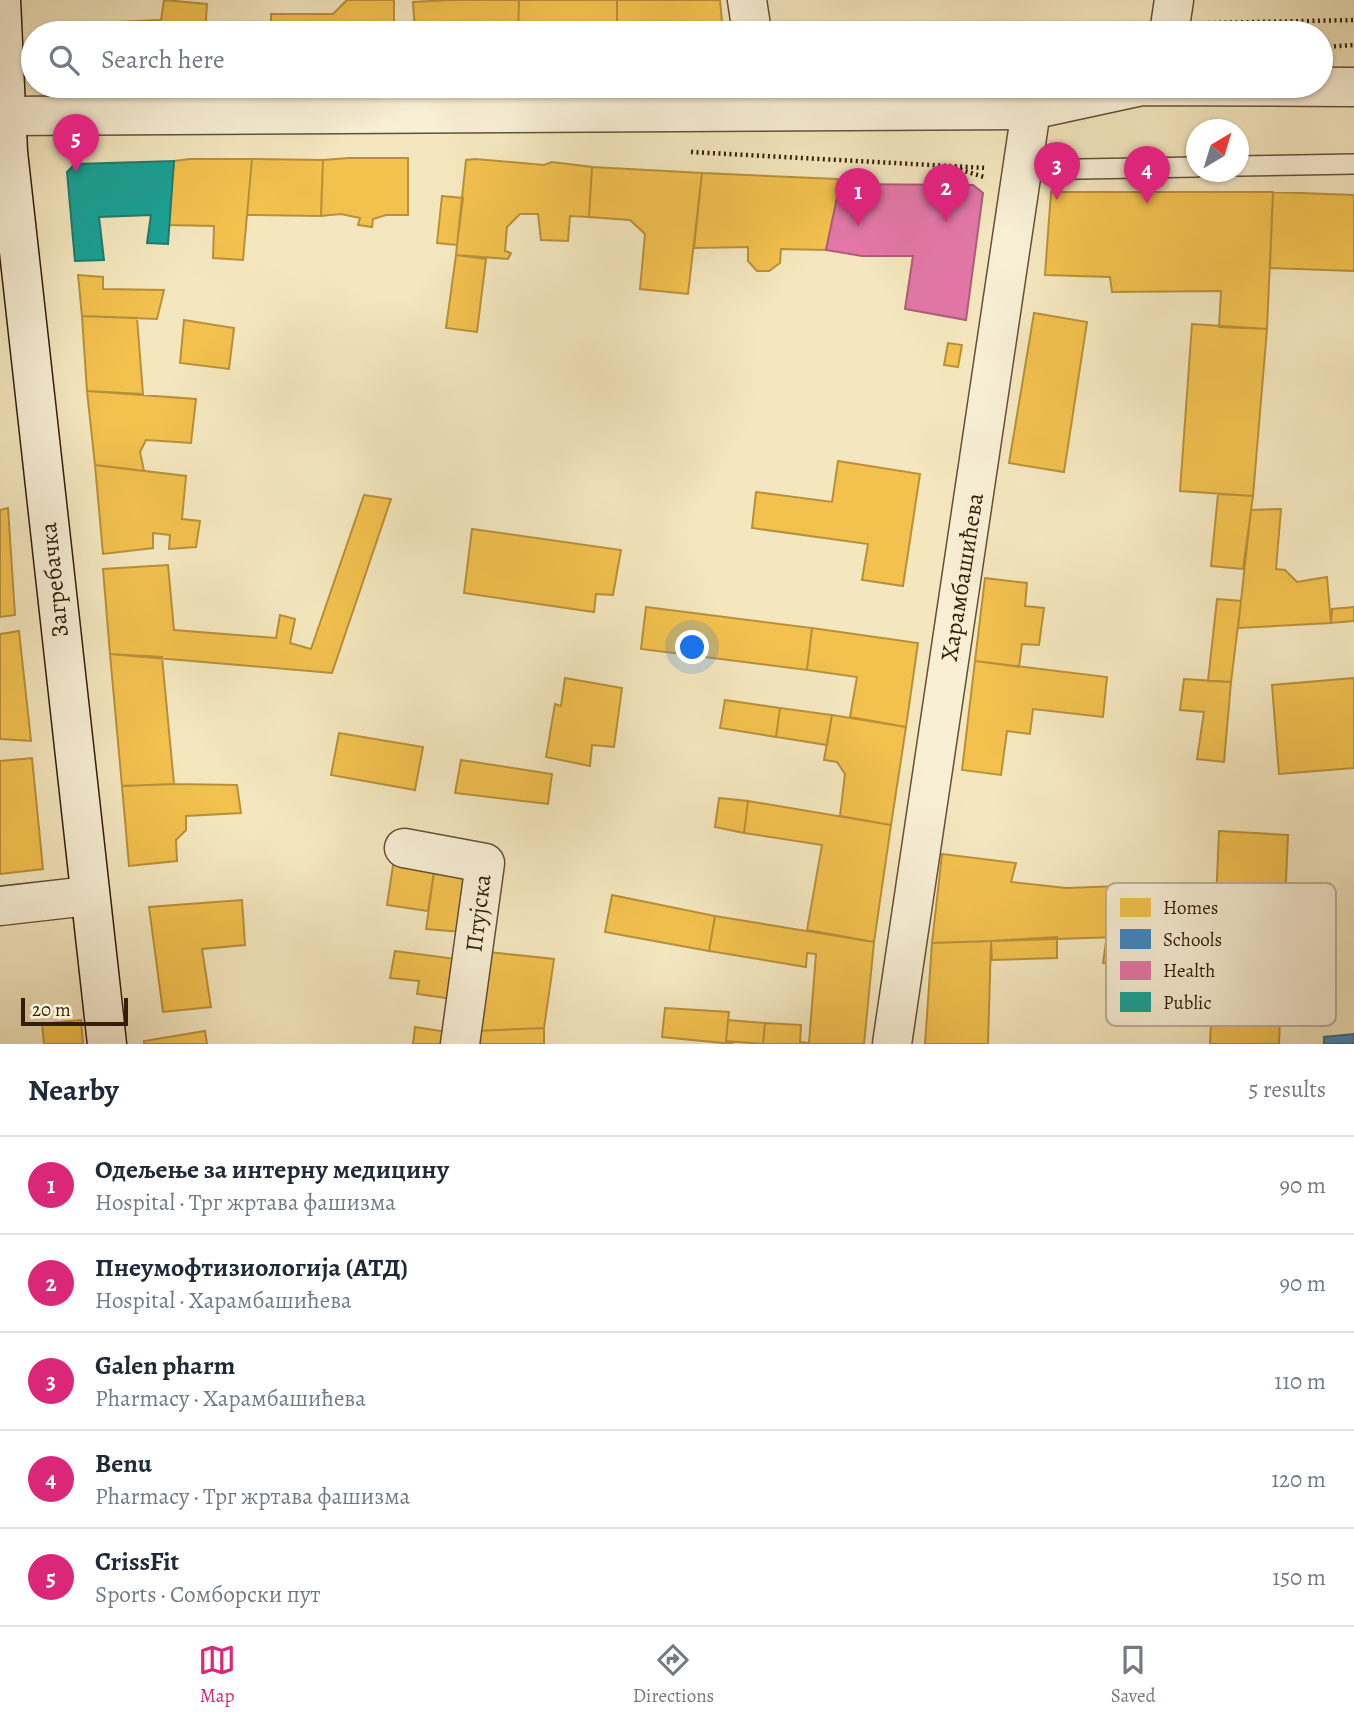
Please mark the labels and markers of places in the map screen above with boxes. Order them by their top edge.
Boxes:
pin: 5 [53,114,99,172]
pin: 3 [1034,142,1080,200]
pin: 4 [1124,146,1170,204]
pin: 2 [923,164,969,222]
pin: 1 [835,168,881,226]

